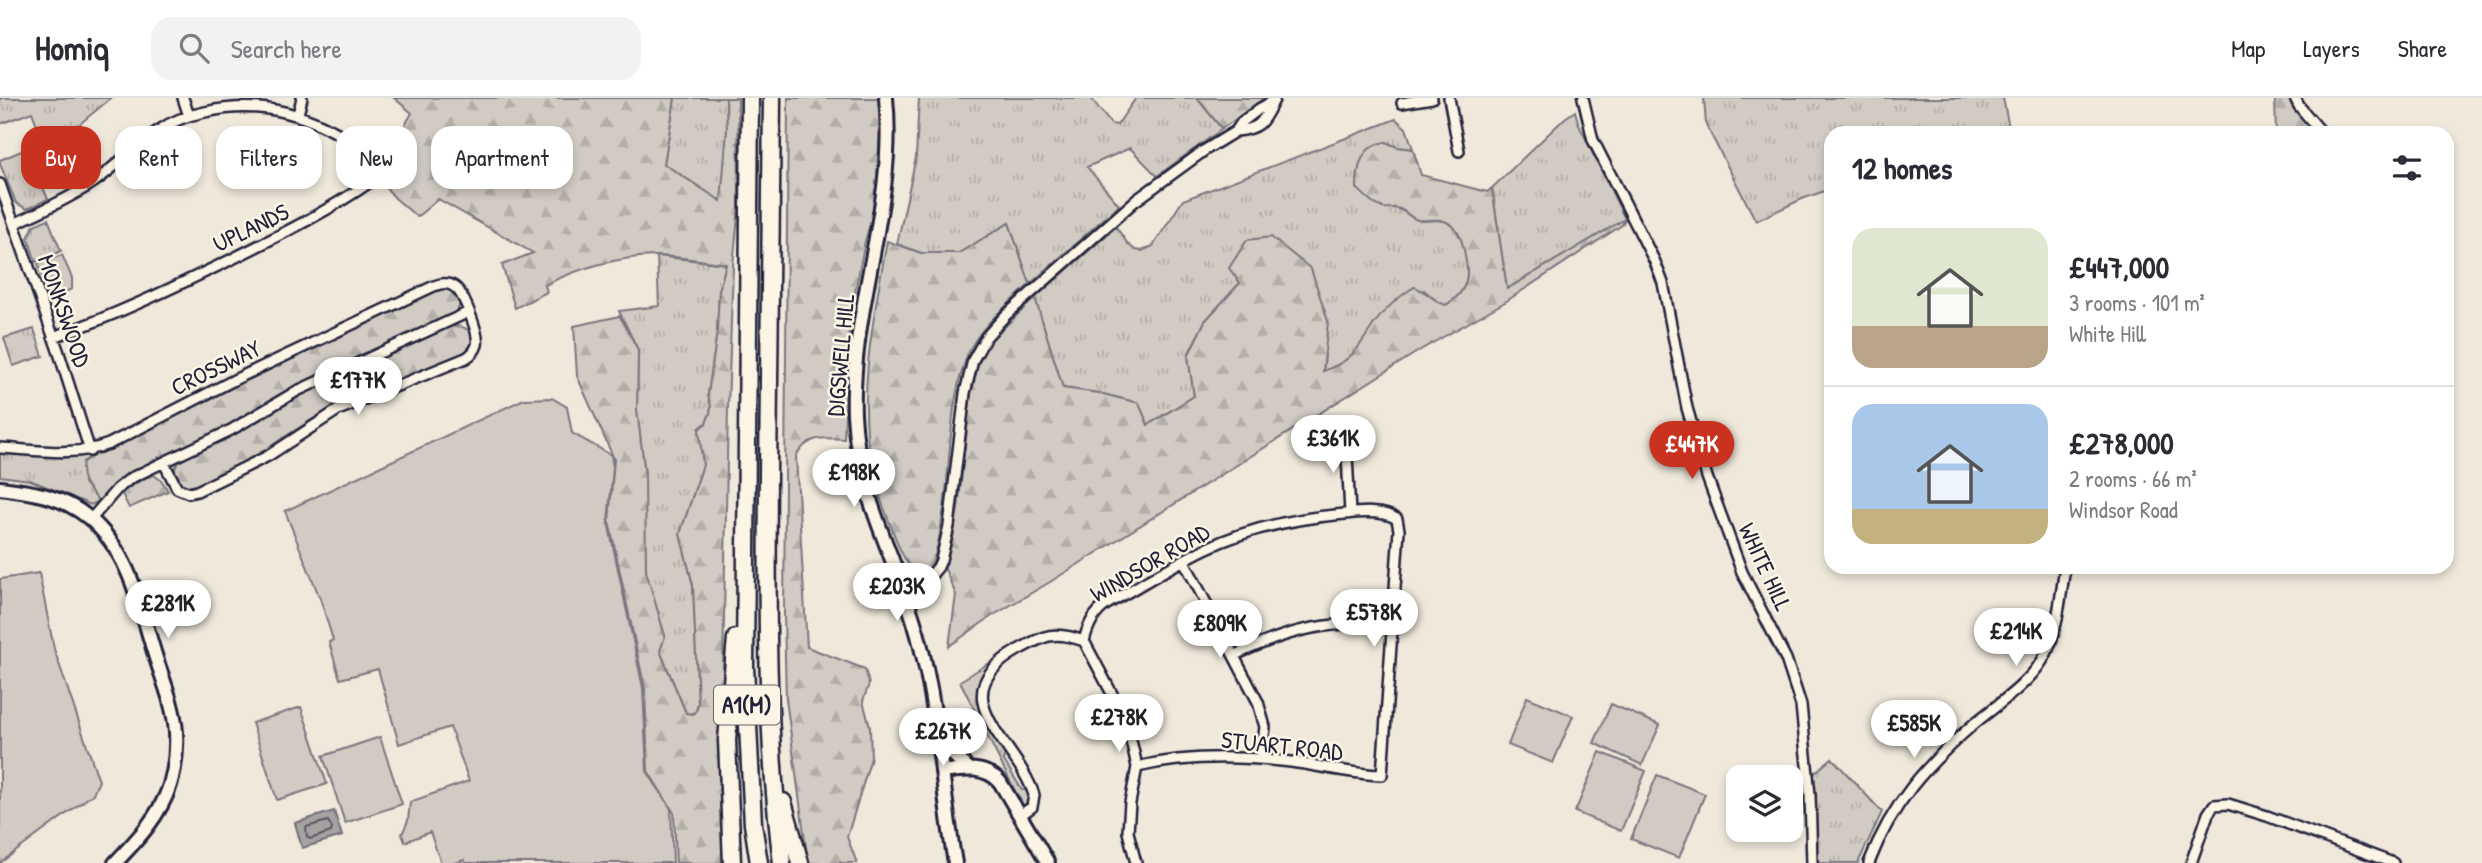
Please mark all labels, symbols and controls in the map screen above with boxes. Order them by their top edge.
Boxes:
search box [151,17,641,80]
text: Homiq [35,26,109,70]
icon: search [175,29,213,67]
text: Search here [231,31,342,66]
text: Map [2231,32,2265,64]
text: Layers [2303,32,2360,64]
text: Share [2398,32,2447,64]
chip: Buy [21,126,101,189]
chip: Rent [115,126,202,189]
chip: Filters [216,126,322,189]
chip: New [336,126,417,189]
chip: Apartment [431,126,573,189]
text: 12 homes [1852,148,1952,188]
icon: filters [2388,149,2426,187]
street label: UPLANDS [207,195,294,259]
text: £447,000 [2069,247,2169,287]
street label: MONKSWOOD [31,250,99,372]
icon: home [1908,256,1992,340]
text: 3 rooms · 101 m² [2069,287,2205,318]
street label: DIGSWELL HILL [819,292,861,418]
text: White Hill [2069,318,2146,349]
street label: CROSSWAY [165,331,266,403]
pin: £177K [309,358,407,417]
text: £177K [330,364,386,395]
pin: £361K [1284,416,1382,475]
text: £361K [1307,422,1359,453]
pin: £447K [1643,422,1741,481]
text: £278,000 [2069,423,2174,463]
text: £447K [1665,428,1719,459]
icon: home [1908,432,1992,516]
pin: £198K [805,450,903,509]
text: £198K [828,456,880,487]
text: 2 rooms · 66 m² [2069,463,2197,494]
text: Windsor Road [2069,494,2178,525]
street label: WINDSOR ROAD [1084,515,1215,609]
street label: WHITE HILL [1732,517,1800,616]
pin: £203K [848,564,946,623]
text: £203K [869,570,925,601]
pin: £281K [119,580,217,640]
text: £281K [141,587,195,618]
pin: £578K [1325,589,1423,649]
text: £578K [1346,596,1402,627]
pin: £809K [1171,601,1269,660]
text: £809K [1193,607,1247,638]
pin: £214K [1967,608,2065,668]
text: £214K [1990,615,2042,646]
road number: A1(M) [714,685,780,724]
pin: £278K [1070,694,1168,754]
pin: £585K [1865,700,1963,760]
text: £278K [1091,701,1147,732]
text: £585K [1887,707,1941,738]
pin: £267K [894,708,992,768]
text: £267K [915,715,971,746]
street label: STUART ROAD [1220,723,1345,767]
map controls [1726,765,1803,842]
button: layers [1726,765,1803,842]

